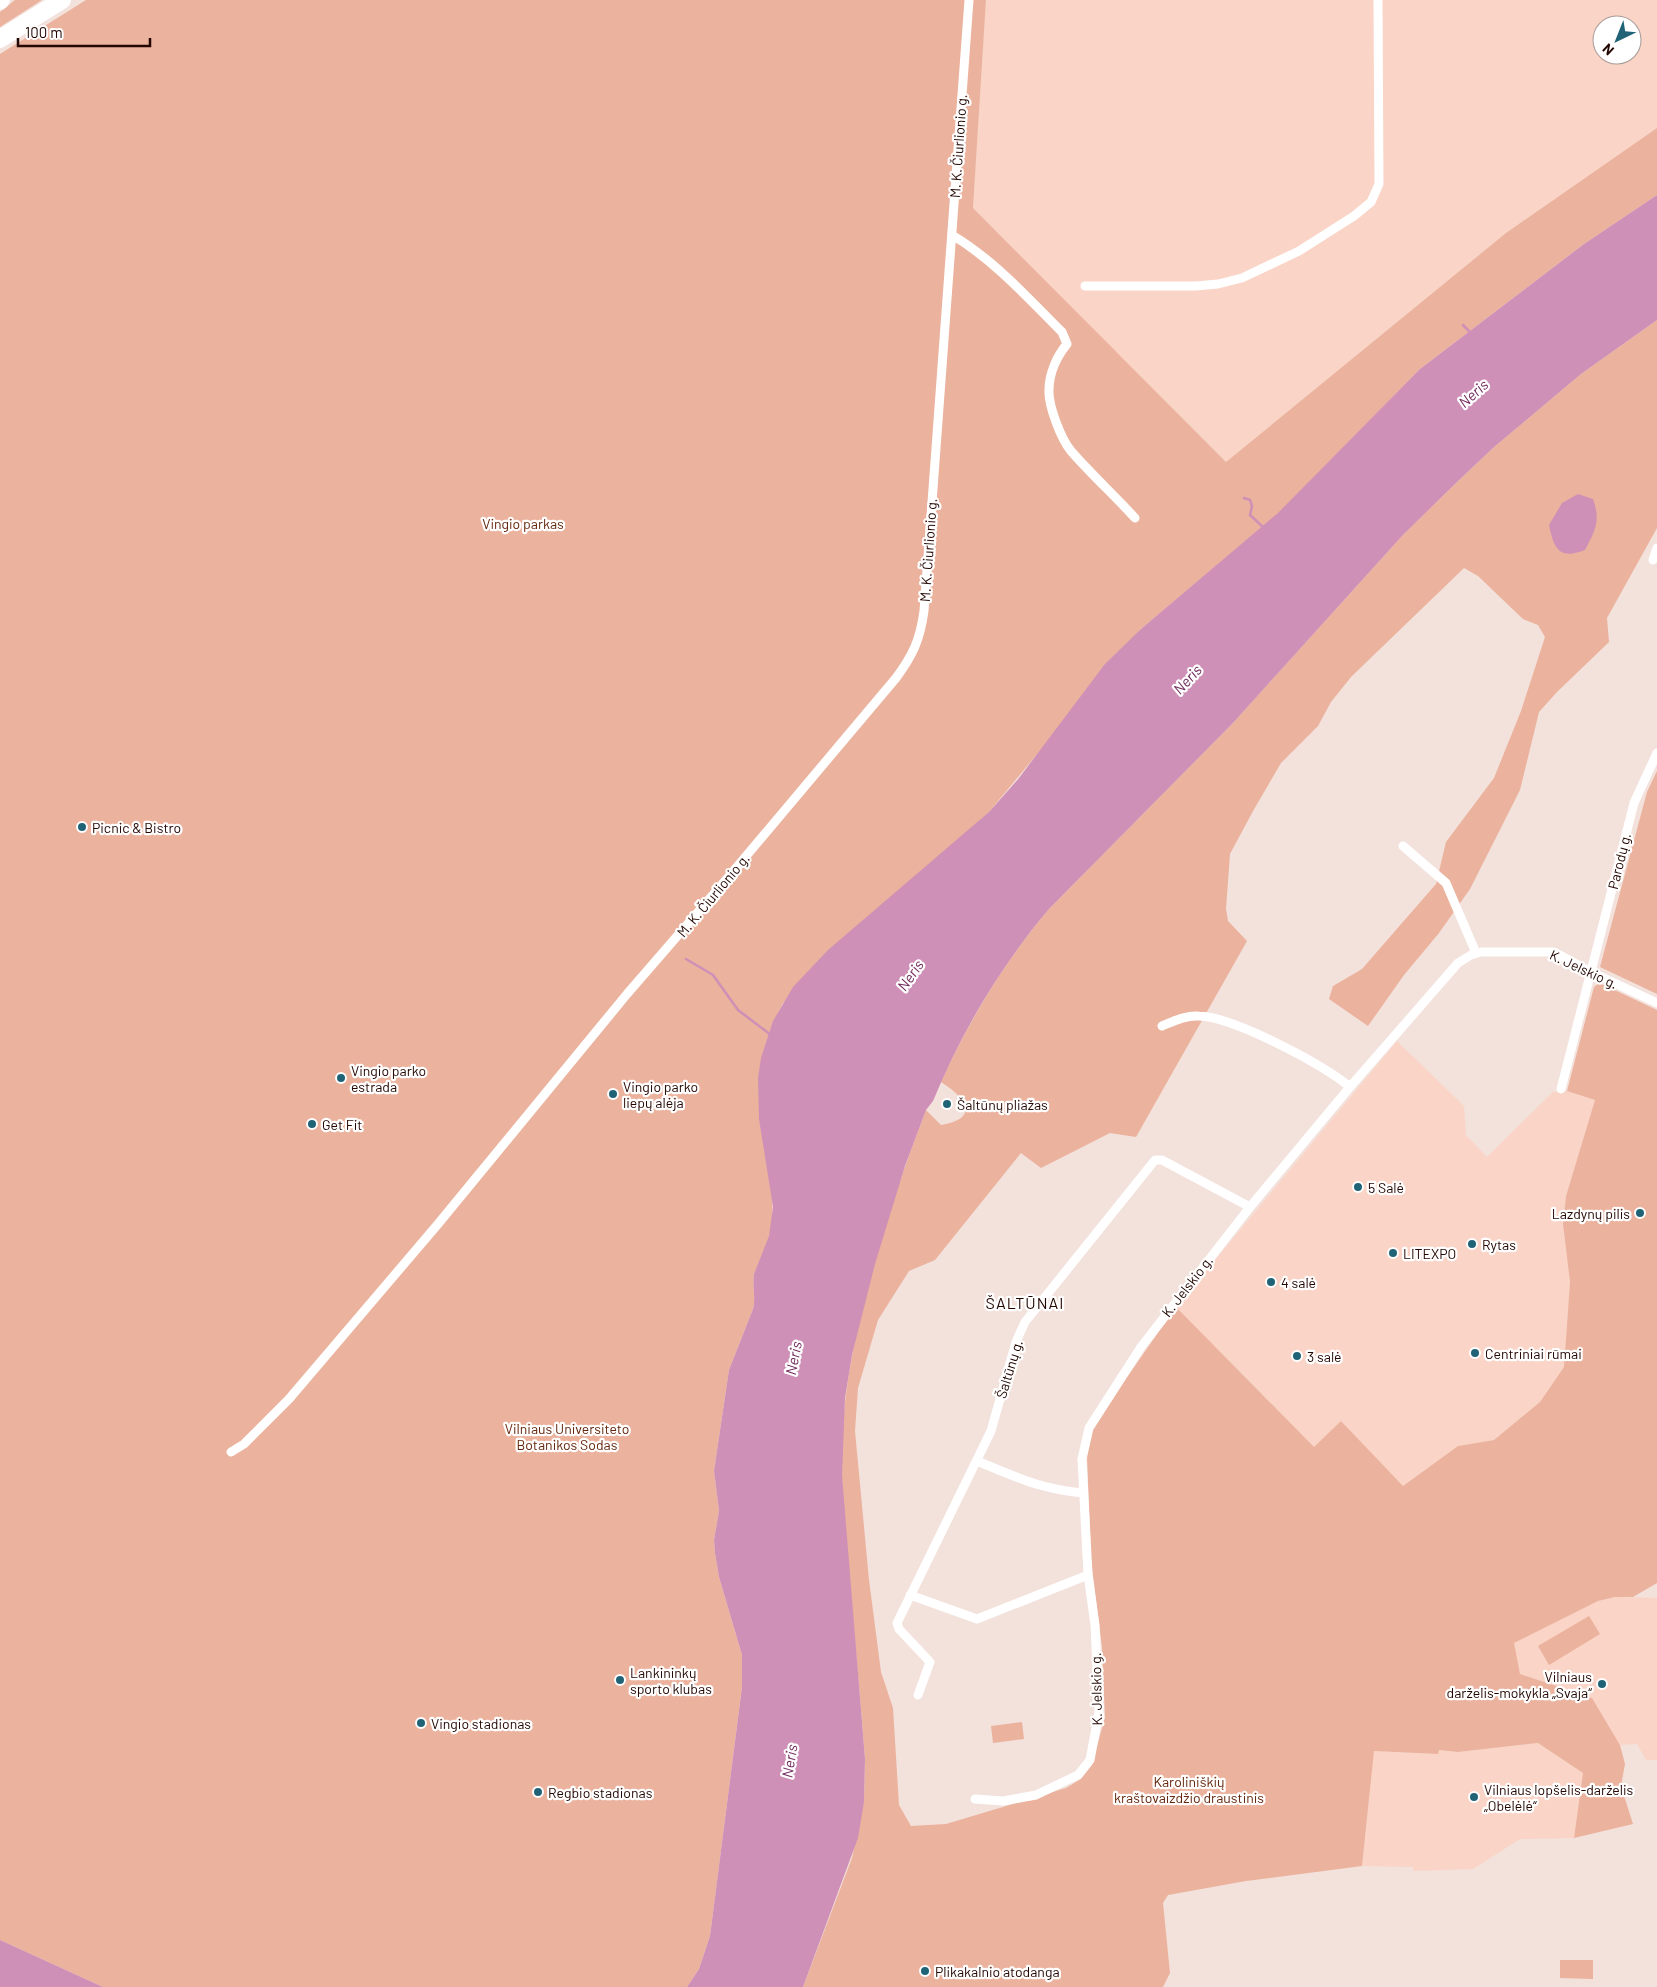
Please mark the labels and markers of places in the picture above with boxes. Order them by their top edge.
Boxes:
place label: Picnic & Bistro [92,819,181,836]
marker: Picnic & Bistro [76,821,88,833]
place label: Vingio parko estrada [351,1062,426,1095]
marker: Vingio parko estrada [335,1072,347,1084]
place label: Vingio parko liepų alėja [623,1078,698,1111]
marker: Vingio parko liepų alėja [607,1088,619,1100]
place label: Šaltūnų pliažas [957,1096,1048,1113]
marker: Šaltūnų pliažas [941,1098,953,1110]
place label: Get Fit [322,1116,362,1133]
marker: Get Fit [306,1118,318,1130]
place label: 5 Salė [1368,1179,1404,1196]
marker: 5 Salė [1352,1181,1364,1193]
place label: Lazdynų pilis [1552,1205,1630,1222]
marker: Lazdynų pilis [1634,1207,1646,1219]
place label: Rytas [1482,1236,1516,1253]
marker: Rytas [1466,1238,1478,1250]
place label: LITEXPO [1403,1245,1456,1262]
marker: LITEXPO [1387,1247,1399,1259]
place label: 4 salė [1281,1274,1316,1291]
marker: 4 salė [1265,1276,1277,1288]
place label: Centriniai rūmai [1485,1345,1582,1362]
marker: Centriniai rūmai [1469,1347,1481,1359]
place label: 3 salė [1307,1348,1342,1365]
marker: 3 salė [1291,1350,1303,1362]
place label: Lankininkų sporto klubas [630,1664,712,1697]
place label: Vilniaus darželis-mokykla „Svaja“ [1447,1668,1592,1701]
marker: Lankininkų sporto klubas [614,1674,626,1686]
marker: Vilniaus darželis-mokykla „Svaja“ [1596,1678,1608,1690]
place label: Vingio stadionas [431,1715,531,1732]
marker: Vingio stadionas [415,1717,427,1729]
place label: Vilniaus lopšelis-darželis „Obelėlė“ [1484,1781,1634,1814]
place label: Regbio stadionas [548,1784,653,1801]
marker: Regbio stadionas [532,1786,544,1798]
marker: Vilniaus lopšelis-darželis „Obelėlė“ [1468,1791,1480,1803]
place label: Plikakalnio atodanga [935,1963,1060,1980]
marker: Plikakalnio atodanga [919,1965,931,1977]

